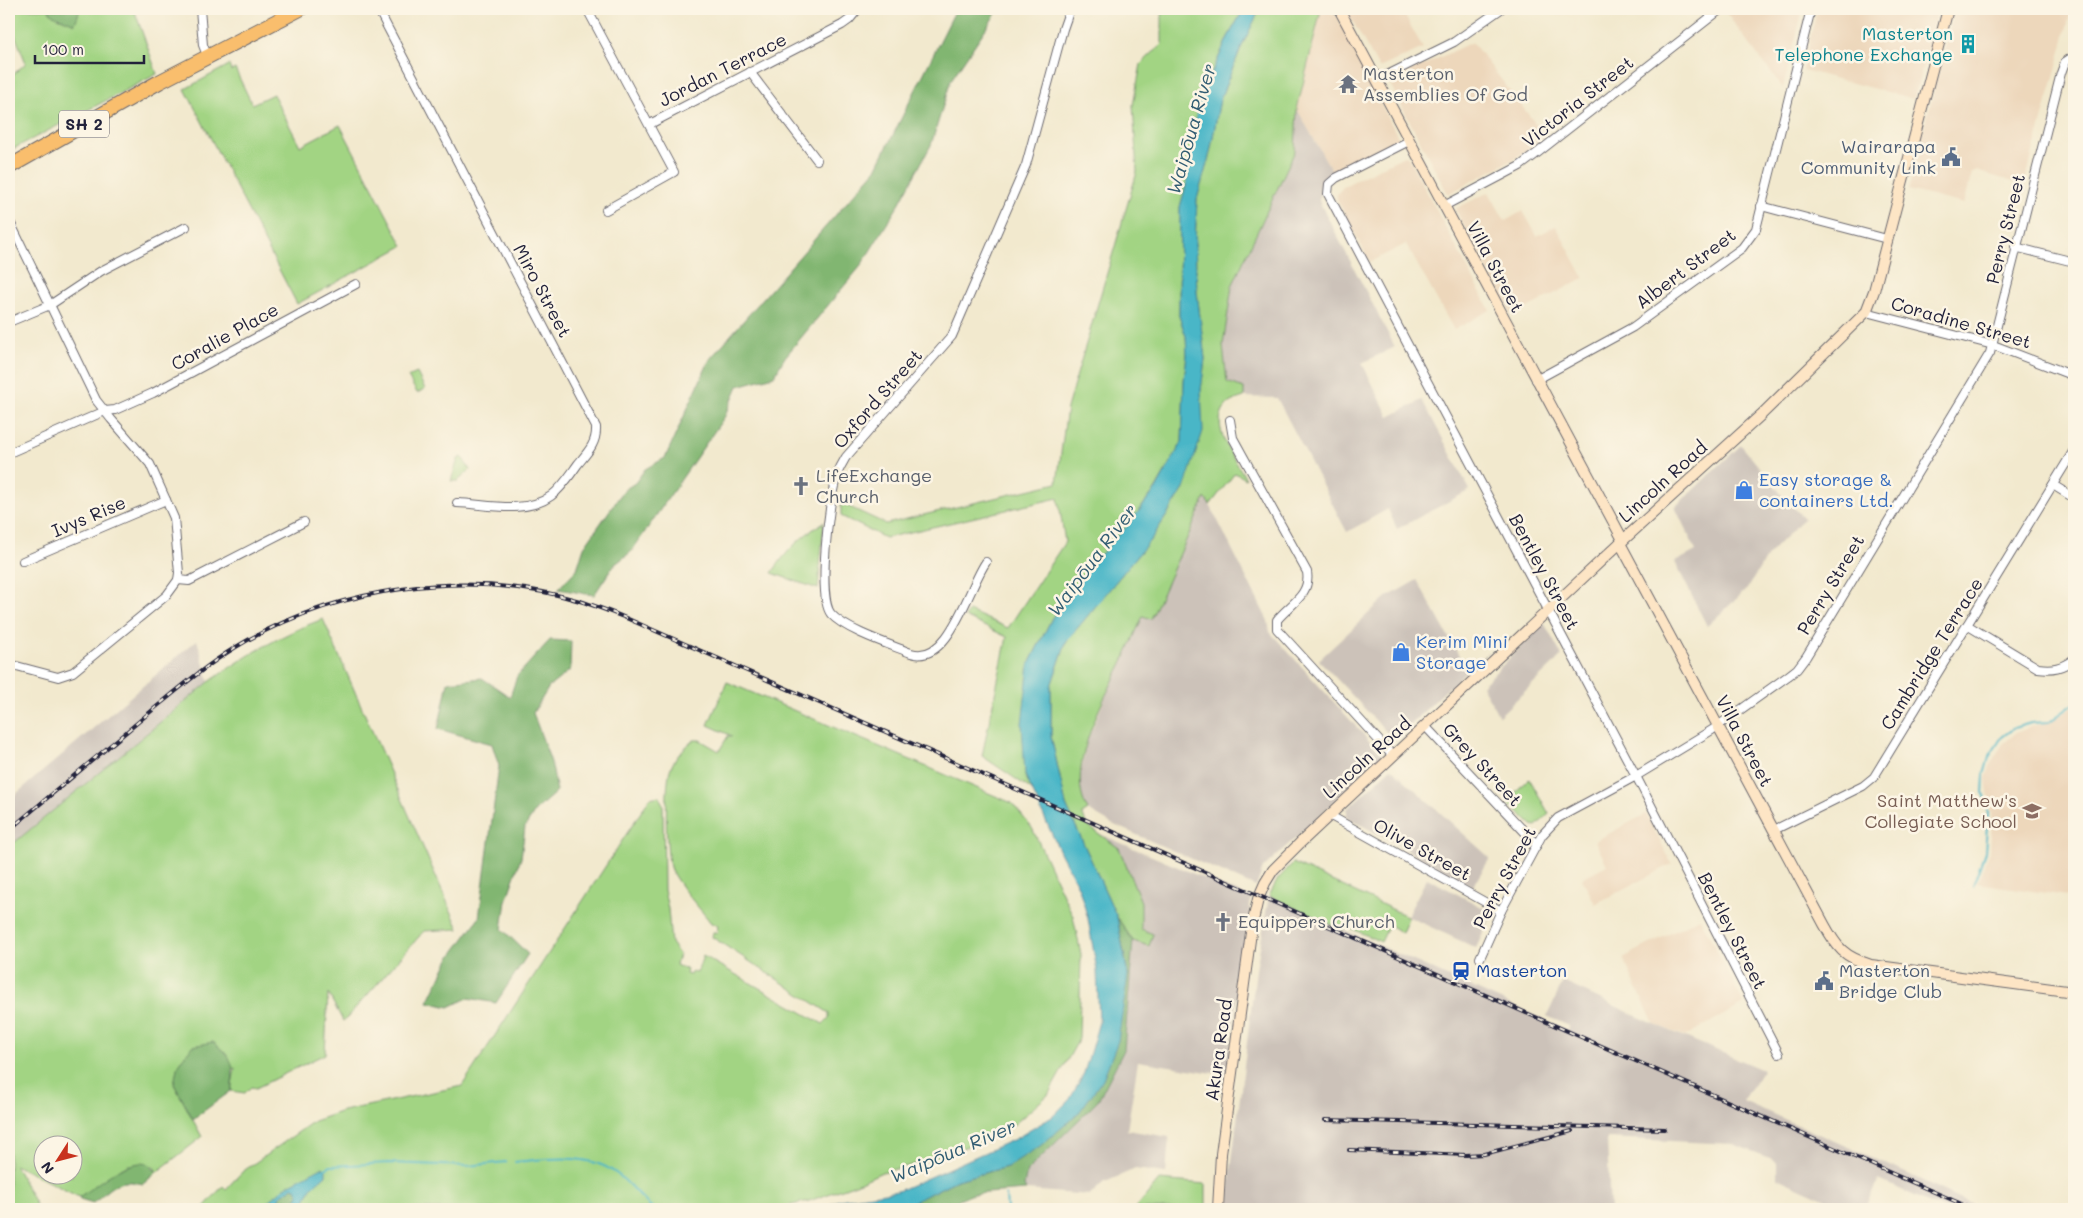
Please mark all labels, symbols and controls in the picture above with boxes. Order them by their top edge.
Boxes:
place label: Masterton Telephone Exchange [1774,21,1953,66]
street label: Jordan Terrace [655,27,790,112]
scale bar [35,32,144,64]
building icon: Masterton Telephone Exchange [1957,33,1979,55]
text: 100 m [42,39,84,59]
street label: Victoria Street [1517,50,1638,152]
water label: Waipōua River [1160,61,1221,197]
place label: Masterton Assemblies Of God [1363,61,1528,106]
temple icon: Masterton Assemblies Of God [1337,73,1359,95]
road number: SH 2 [59,110,109,138]
place label: Wairarapa Community Link [1801,134,1936,179]
public building icon: Wairarapa Community Link [1940,146,1962,168]
street label: Perry Street [1980,171,2030,286]
street label: Villa Street [1462,217,1530,316]
street label: Albert Street [1630,223,1740,314]
street label: Miro Street [508,240,578,341]
street label: Coradine Street [1888,291,2034,354]
street label: Coralie Place [167,297,282,376]
street label: Oxford Street [827,343,927,453]
street label: Lincoln Road [1613,435,1712,527]
place label: LifeExchange Church [816,463,932,508]
place label: Easy storage & containers Ltd. [1759,467,1894,512]
church icon: LifeExchange Church [790,475,812,497]
shop icon: Easy storage & containers Ltd. [1733,479,1755,501]
street label: Ivys Rise [48,490,129,542]
water label: Waipōua River [1041,498,1142,621]
street label: Bentley Street [1504,509,1586,634]
street label: Perry Street [1791,530,1869,639]
street label: Cambridge Terrace [1875,573,1988,734]
place label: Kerim Mini Storage [1416,629,1508,674]
shop icon: Kerim Mini Storage [1390,641,1412,663]
street label: Villa Street [1711,691,1779,790]
street label: Lincoln Road [1317,711,1416,803]
street label: Grey Street [1438,717,1528,811]
place label: Saint Matthew's Collegiate School [1865,788,2017,833]
school or university icon: Saint Matthew's Collegiate School [2021,800,2043,822]
street label: Olive Street [1369,812,1476,886]
street label: Perry Street [1467,822,1541,933]
street label: Bentley Street [1693,868,1773,993]
place label: Equippers Church [1238,909,1395,933]
church icon: Equippers Church [1212,911,1234,933]
place label: Masterton [1476,958,1567,982]
place label: Masterton Bridge Club [1839,958,1942,1003]
station icon: Masterton [1450,960,1472,982]
public building icon: Masterton Bridge Club [1813,970,1835,992]
street label: Akura Road [1199,997,1237,1102]
water label: Waipōua River [886,1113,1020,1188]
north arrow [32,1136,82,1186]
text: N [36,1158,58,1178]

